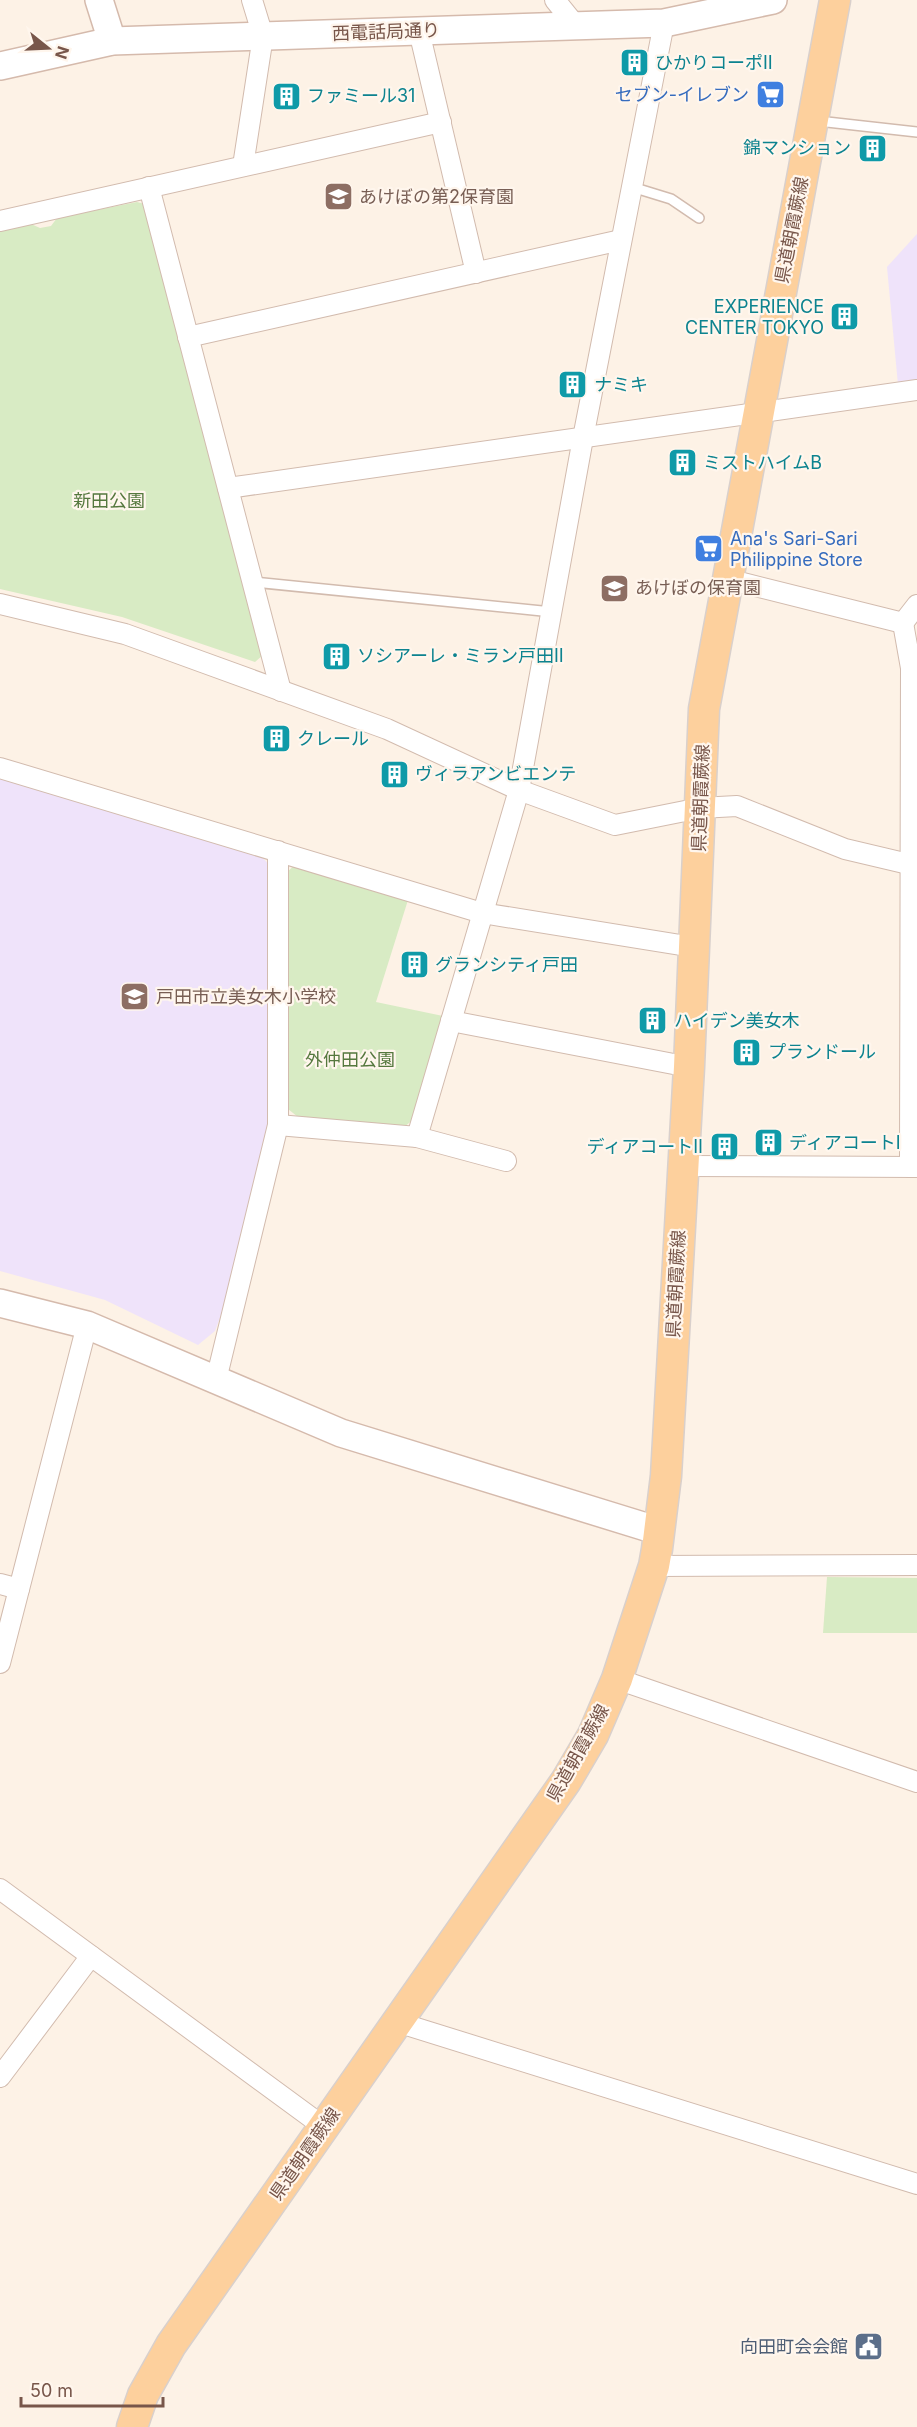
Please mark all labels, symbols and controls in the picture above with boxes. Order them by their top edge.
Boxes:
north arrow [18,18,78,78]
street label: 西電話局通り [332,19,440,44]
text: N [51,44,74,62]
building icon: ひかりコーポⅡ [618,47,650,79]
place label: ひかりコーポⅡ [655,52,773,73]
supermarket icon: セブン-イレブン [754,79,786,111]
building icon: ファミール31 [270,80,302,112]
place label: セブン-イレブン [615,84,749,105]
place label: ファミール31 [307,85,415,106]
building icon: 錦マンション [856,132,888,164]
place label: 錦マンション [743,137,851,158]
street label: 県道朝霞蕨線 [771,175,812,285]
school or university icon: あけぼの第2保育園 [322,181,354,213]
place label: あけぼの第2保育園 [359,186,514,207]
place label: EXPERIENCE CENTER TOKYO [685,296,824,338]
building icon: EXPERIENCE CENTER TOKYO [829,301,861,333]
building icon: ナミキ [557,369,589,401]
place label: ナミキ [594,374,648,395]
building icon: ミストハイムB [666,447,698,479]
place label: ミストハイムB [703,452,822,473]
park label: 新田公園 [73,490,145,511]
place label: Ana's Sari-Sari Philippine Store [730,528,863,570]
supermarket icon: Ana's Sari-Sari Philippine Store [693,533,725,565]
school or university icon: あけぼの保育園 [598,572,630,604]
place label: あけぼの保育園 [635,577,761,598]
building icon: ソシアーレ・ミラン戸田Ⅱ [320,640,352,672]
place label: ソシアーレ・ミラン戸田Ⅱ [357,645,564,666]
building icon: クレール [260,723,292,755]
place label: クレール [297,728,369,749]
street label: 県道朝霞蕨線 [688,744,713,852]
building icon: ヴィラアンビエンテ [378,758,410,790]
place label: ヴィラアンビエンテ [415,763,576,784]
building icon: グランシティ戸田 [398,949,430,981]
place label: グランシティ戸田 [435,954,578,975]
school or university icon: 戸田市立美女木小学校 [119,981,151,1013]
place label: 戸田市立美女木小学校 [156,986,336,1007]
building icon: ハイデン美女木 [637,1005,669,1037]
place label: ハイデン美女木 [674,1010,800,1031]
building icon: プランドール [731,1036,763,1068]
place label: プランドール [768,1041,876,1062]
park label: 外仲田公園 [305,1049,395,1070]
building icon: ディアコートⅠ [752,1127,784,1159]
building icon: ディアコートⅡ [708,1131,740,1163]
place label: ディアコートⅠ [789,1132,901,1153]
place label: ディアコートⅡ [587,1136,703,1157]
street label: 県道朝霞蕨線 [662,1229,689,1338]
street label: 県道朝霞蕨線 [542,1700,613,1805]
street label: 県道朝霞蕨線 [265,2103,344,2204]
public building icon: 向田町会会館 [853,2331,885,2363]
place label: 向田町会会館 [740,2336,848,2357]
scale bar [21,2370,164,2408]
text: 50 m [30,2380,73,2401]

